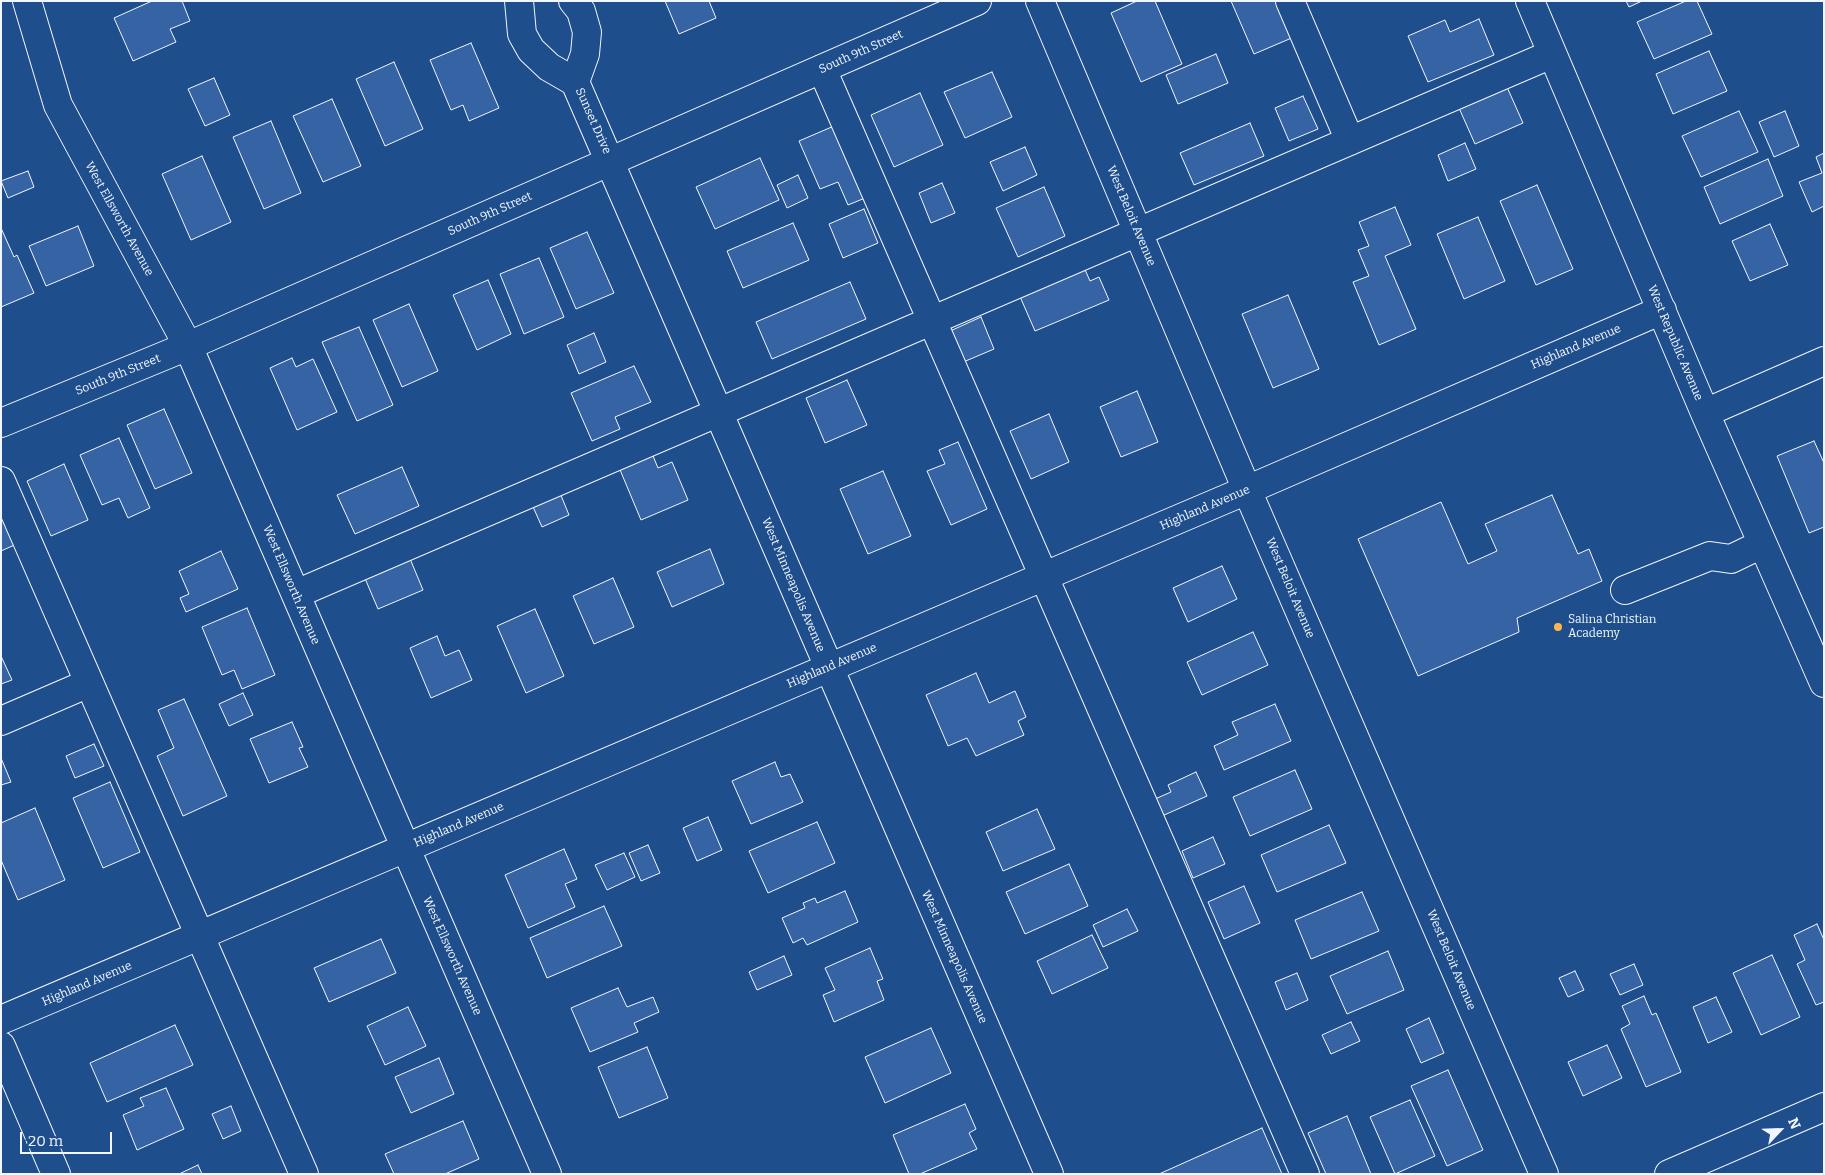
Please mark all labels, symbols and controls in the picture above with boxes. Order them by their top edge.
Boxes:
street label: South 9th Street [817,27,905,77]
street label: Sunset Drive [572,86,614,156]
street label: West Ellsworth Avenue [82,159,156,279]
street label: West Beloit Avenue [1103,164,1159,268]
street label: South 9th Street [446,189,534,239]
street label: West Republic Avenue [1644,283,1706,403]
street label: Highland Avenue [1529,322,1623,372]
street label: South 9th Street [73,351,163,399]
street label: Highland Avenue [1158,483,1252,533]
street label: West Minneapolis Avenue [758,516,828,654]
street label: West Ellsworth Avenue [259,523,323,647]
street label: West Beloit Avenue [1262,536,1318,640]
place label: Salina Christian Academy [1568,613,1656,641]
marker: Salina Christian Academy [1552,621,1564,633]
street label: Highland Avenue [785,641,879,691]
street label: Highland Avenue [412,800,506,850]
street label: West Minneapolis Avenue [918,888,990,1026]
street label: West Ellsworth Avenue [419,895,485,1017]
street label: West Beloit Avenue [1423,908,1479,1012]
street label: Highland Avenue [40,959,134,1009]
north arrow [1755,1105,1805,1155]
text: N [1784,1115,1804,1132]
scale bar [22,1122,115,1154]
text: 20 m [28,1132,63,1150]

